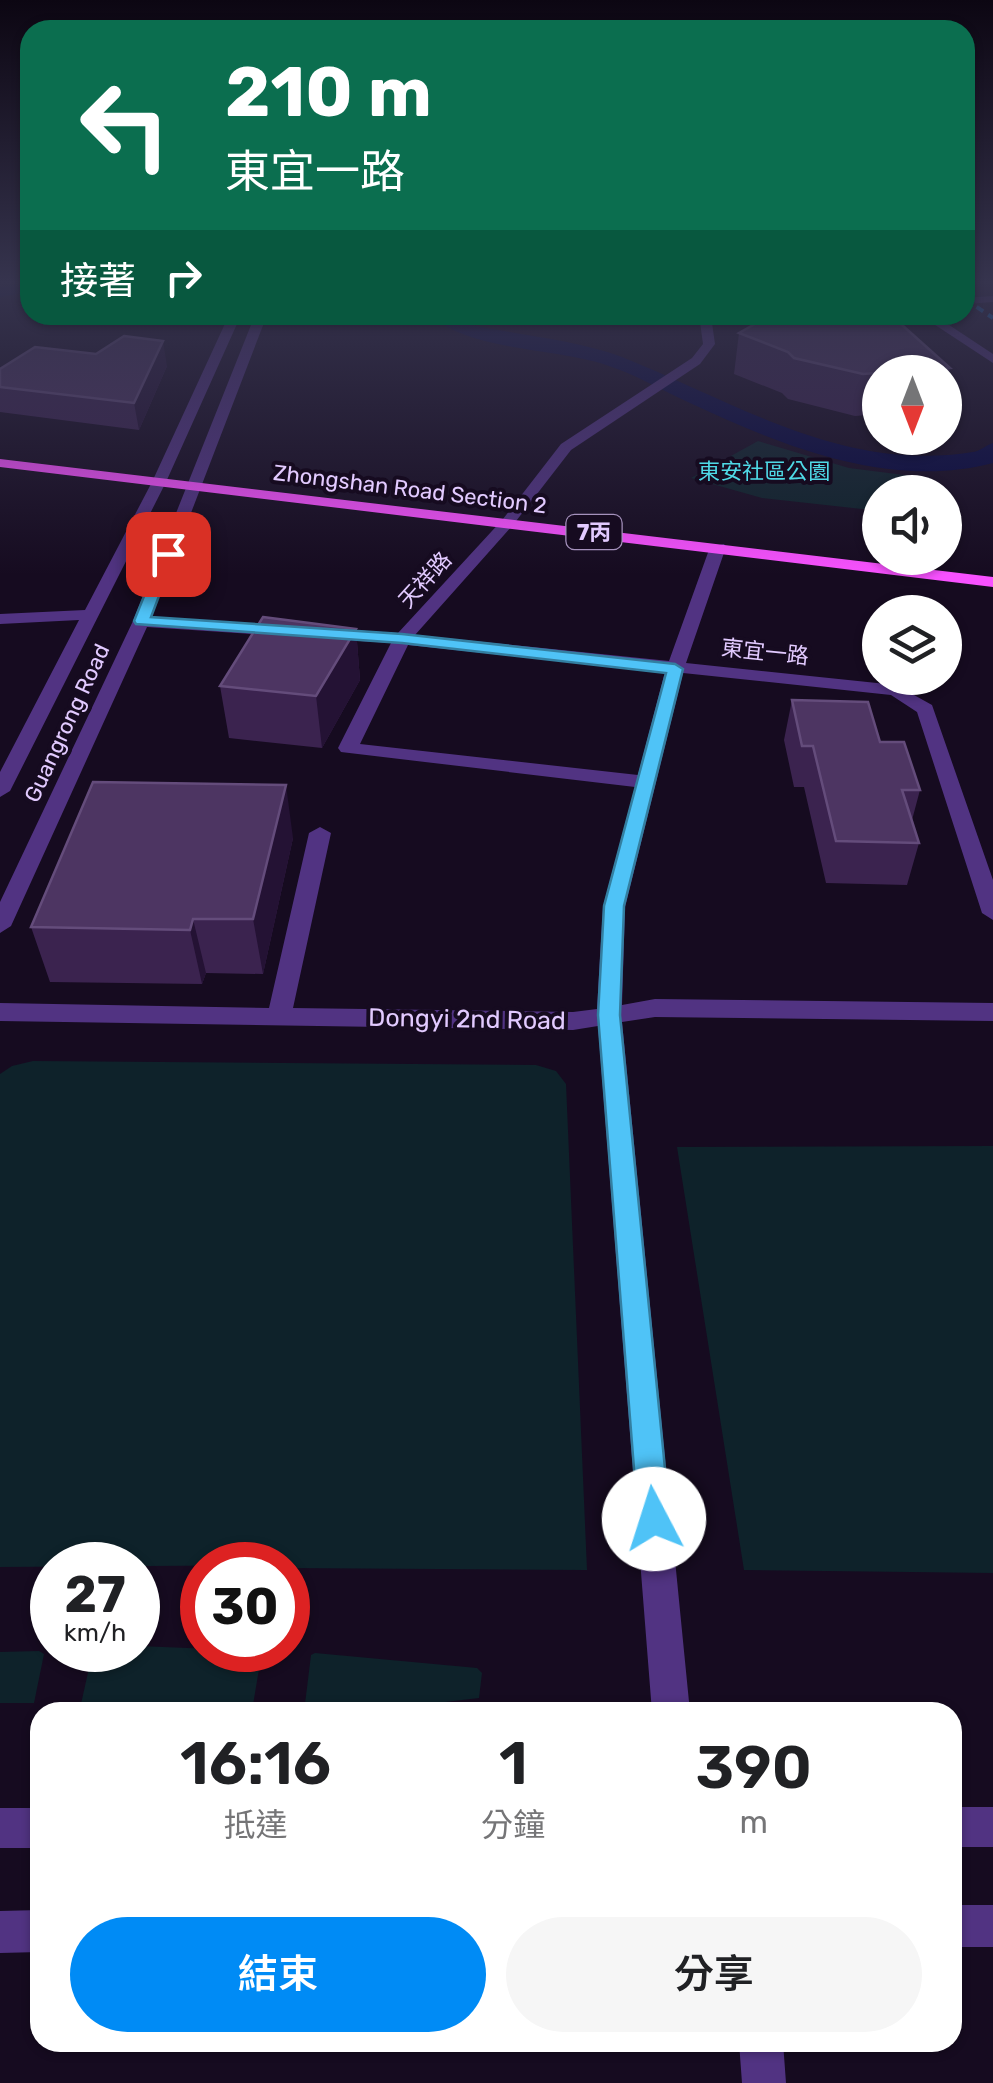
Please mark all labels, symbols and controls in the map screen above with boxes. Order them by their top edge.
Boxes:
text: 210 m [225,51,432,134]
icon: left [60,60,190,190]
text: 東宜一路 [225,145,405,198]
icon: right [156,250,211,305]
text: 接著 [60,258,136,304]
north arrow [862,355,962,455]
map controls [862,355,962,695]
park label: 東安社區公園 [698,458,830,485]
street label: Zhongshan Road Section 2 [272,459,548,519]
button: sound [862,475,962,575]
pin [126,512,211,597]
road number: 7丙 [566,515,622,549]
icon: arrive [141,527,196,582]
street label: 天祥路 [393,546,457,614]
button: layers [862,595,962,695]
street label: 東宜一路 [720,634,810,670]
street label: Guangrong Road [19,640,115,806]
street label: Dongyi 2nd Road [368,1003,566,1035]
position arrow [602,1467,706,1571]
speed limit sign: 30 [180,1542,310,1672]
text: 27 [64,1565,126,1625]
text: km/h [64,1618,126,1647]
text: 16:16 [180,1728,331,1799]
text: 1 [499,1728,528,1799]
text: 390 [695,1732,812,1803]
text: m [739,1803,768,1841]
text: 抵達 [224,1806,288,1844]
text: 分鐘 [481,1806,545,1844]
button: 結束 [70,1917,486,2032]
button: 分享 [506,1917,922,2032]

